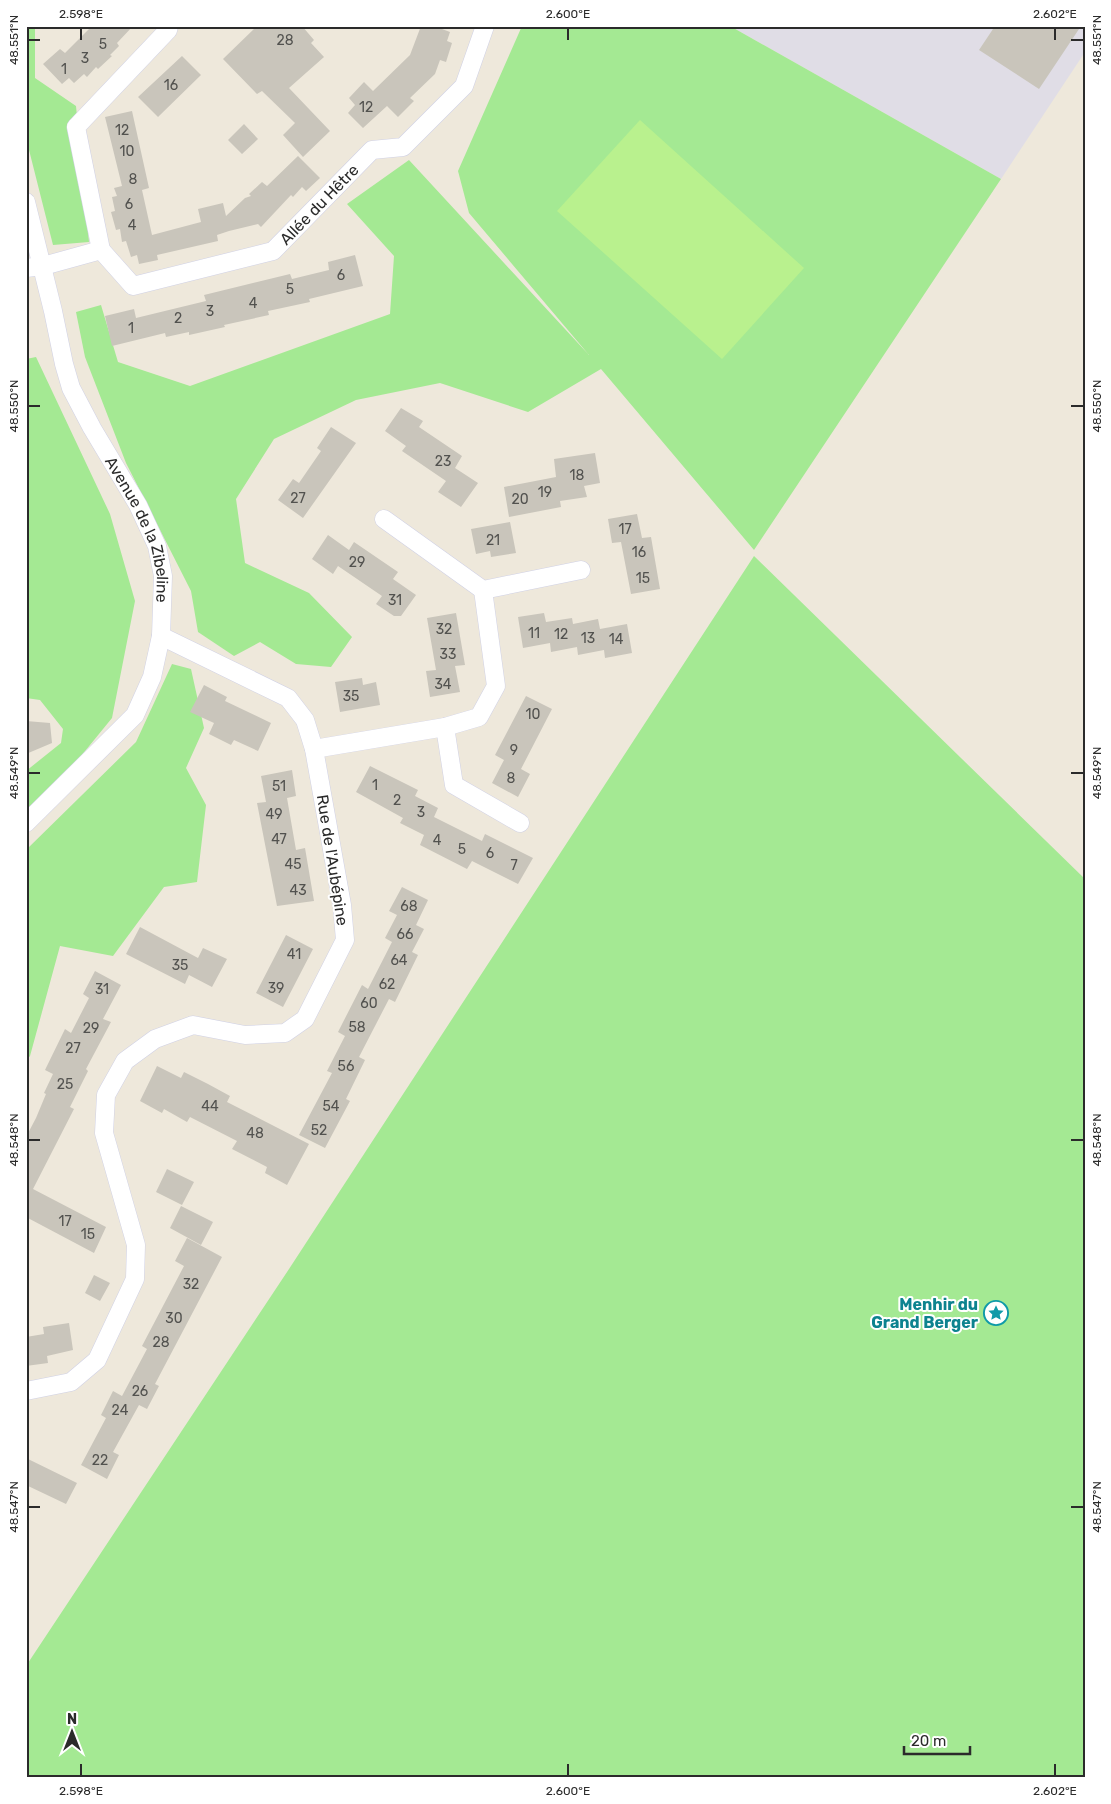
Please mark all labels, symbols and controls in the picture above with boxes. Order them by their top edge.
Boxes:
text: 2.598°E [59,7,103,21]
text: 2.600°E [546,7,590,21]
text: 2.602°E [1033,7,1077,21]
text: 48.551°N [7,15,21,65]
text: 48.551°N [1090,15,1104,65]
house number: 28 [276,32,294,49]
house number: 5 [99,36,107,53]
house number: 3 [81,50,89,67]
house number: 1 [61,61,67,78]
house number: 16 [164,77,178,94]
house number: 12 [359,99,373,116]
house number: 12 [115,122,129,139]
house number: 10 [120,143,135,160]
street label: Allée du Hêtre [276,160,363,249]
house number: 8 [129,171,138,188]
house number: 6 [125,196,133,213]
house number: 4 [128,217,137,234]
house number: 6 [337,267,345,284]
house number: 5 [286,281,294,298]
house number: 4 [249,295,258,312]
house number: 3 [206,303,214,320]
house number: 2 [174,310,182,327]
house number: 1 [128,320,134,337]
text: 48.550°N [7,380,21,432]
text: 48.550°N [1090,380,1104,432]
street label: Avenue de la Zibeline [101,453,172,603]
house number: 23 [435,453,451,470]
house number: 18 [570,467,585,484]
house number: 19 [538,484,552,501]
house number: 27 [290,490,306,507]
house number: 20 [511,491,529,508]
house number: 17 [618,521,632,538]
house number: 21 [486,532,500,549]
house number: 16 [632,544,646,561]
house number: 29 [349,554,365,571]
house number: 15 [636,570,650,587]
house number: 31 [388,592,402,609]
house number: 32 [436,621,452,638]
house number: 11 [528,625,540,642]
house number: 12 [554,626,568,643]
house number: 13 [581,630,595,647]
house number: 14 [609,631,624,648]
house number: 33 [440,646,456,663]
house number: 34 [434,676,452,693]
house number: 35 [343,688,359,705]
house number: 10 [526,706,541,723]
house number: 9 [510,742,518,759]
text: 48.549°N [7,747,21,799]
text: 48.549°N [1090,747,1104,799]
house number: 8 [507,770,516,787]
house number: 1 [372,777,378,794]
house number: 51 [272,778,286,795]
house number: 2 [393,792,401,809]
street label: Rue de l'Aubépine [313,793,352,927]
house number: 3 [417,804,425,821]
house number: 49 [266,806,282,823]
house number: 47 [271,831,287,848]
house number: 4 [433,832,442,849]
house number: 5 [458,841,466,858]
house number: 6 [486,845,494,862]
house number: 45 [284,856,302,873]
house number: 7 [510,857,518,874]
house number: 43 [289,882,307,899]
house number: 68 [400,898,418,915]
house number: 66 [397,926,413,943]
house number: 41 [287,946,301,963]
house number: 64 [390,952,408,969]
house number: 35 [172,957,188,974]
house number: 62 [379,976,395,993]
house number: 39 [268,980,284,997]
house number: 31 [95,981,109,998]
house number: 60 [360,995,378,1012]
house number: 58 [348,1019,366,1036]
house number: 29 [83,1020,99,1037]
house number: 27 [65,1040,81,1057]
house number: 56 [338,1058,354,1075]
house number: 25 [57,1076,73,1093]
house number: 44 [201,1098,219,1115]
house number: 54 [322,1098,340,1115]
text: 48.548°N [7,1113,21,1167]
text: 48.548°N [1090,1113,1104,1167]
house number: 52 [311,1122,327,1139]
house number: 48 [246,1125,264,1142]
house number: 17 [58,1213,72,1230]
house number: 15 [81,1226,95,1243]
house number: 32 [183,1276,199,1293]
place label: Menhir du Grand Berger [871,1295,979,1332]
place icon: Menhir du Grand Berger [983,1300,1009,1326]
house number: 30 [165,1310,183,1327]
house number: 28 [152,1334,170,1351]
house number: 26 [132,1383,148,1400]
house number: 24 [112,1402,129,1419]
house number: 22 [92,1452,108,1469]
text: 48.547°N [7,1481,21,1533]
text: 48.547°N [1090,1481,1104,1533]
north arrow [48,1706,98,1756]
text: N [67,1711,77,1728]
scale bar [904,1724,970,1756]
text: 20 m [911,1732,946,1750]
text: 2.598°E [59,1784,103,1798]
text: 2.600°E [546,1784,590,1798]
text: 2.602°E [1033,1784,1077,1798]

